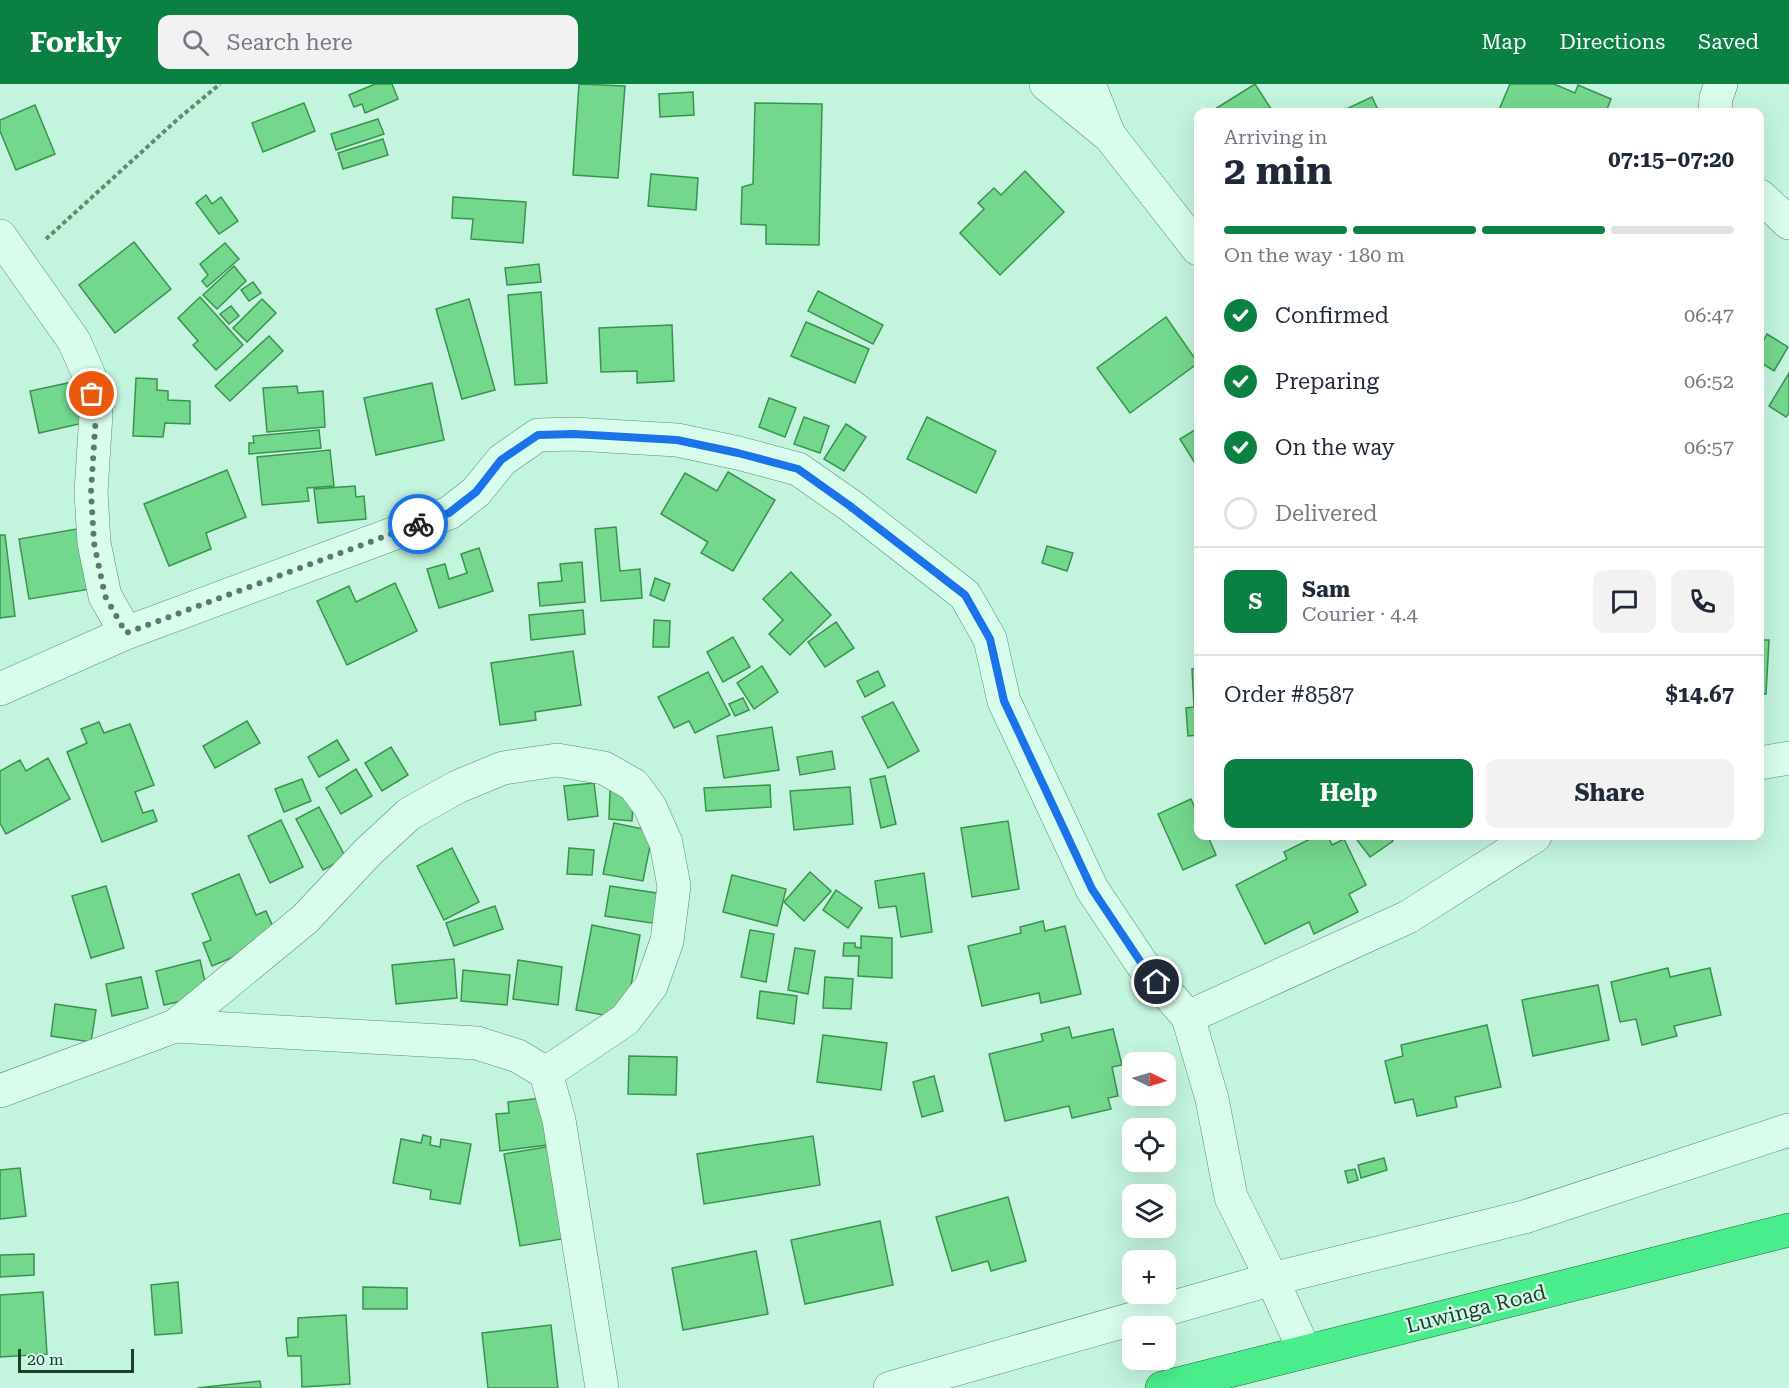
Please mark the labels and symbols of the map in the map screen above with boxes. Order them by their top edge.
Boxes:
pin [66,368,117,419]
courier [388,494,448,554]
pin [1131,956,1182,1007]
north arrow [1122,1052,1176,1106]
street label: Luwinga Road [1403,1280,1549,1338]
scale bar [18,1346,134,1374]

